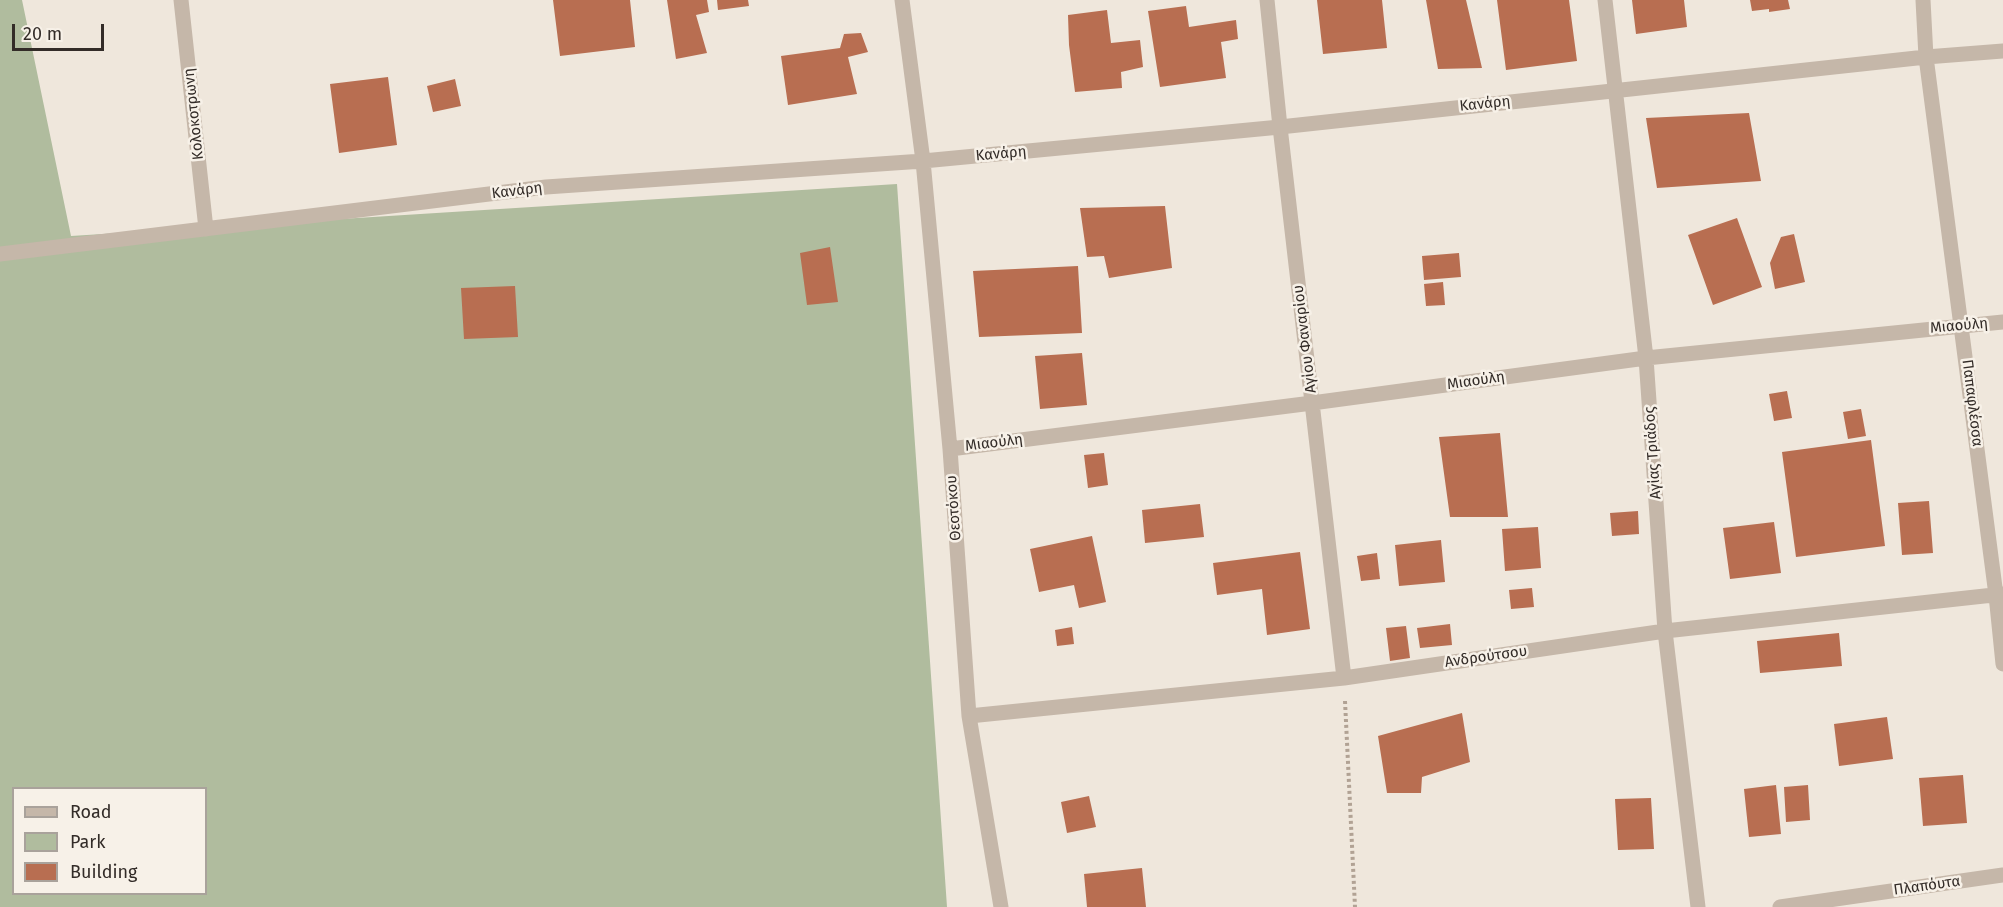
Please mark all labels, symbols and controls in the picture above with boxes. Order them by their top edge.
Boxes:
scale bar [15,12,106,50]
text: 20 m [23,23,62,45]
street label: Κολοκοτρωνη [180,67,208,161]
street label: Κανάρη [1459,92,1511,116]
street label: Κανάρη [975,143,1027,165]
street label: Κανάρη [491,179,543,203]
street label: Αγίου Φαναρίου [1289,284,1321,394]
street label: Μιαούλη [1929,315,1989,337]
street label: Παπαφλέσσα [1958,358,1986,448]
street label: Μιαούλη [1446,368,1506,394]
street label: Αγίας Τριάδος [1641,406,1665,500]
street label: Μιαούλη [964,431,1024,455]
street label: Θεοτόκου [943,475,965,541]
street label: Ανδρούτσου [1444,642,1528,672]
legend [12,787,207,895]
text: Road [70,801,112,823]
text: Park [70,831,105,853]
text: Building [70,861,137,883]
street label: Πλαπόυτα [1892,872,1962,900]

